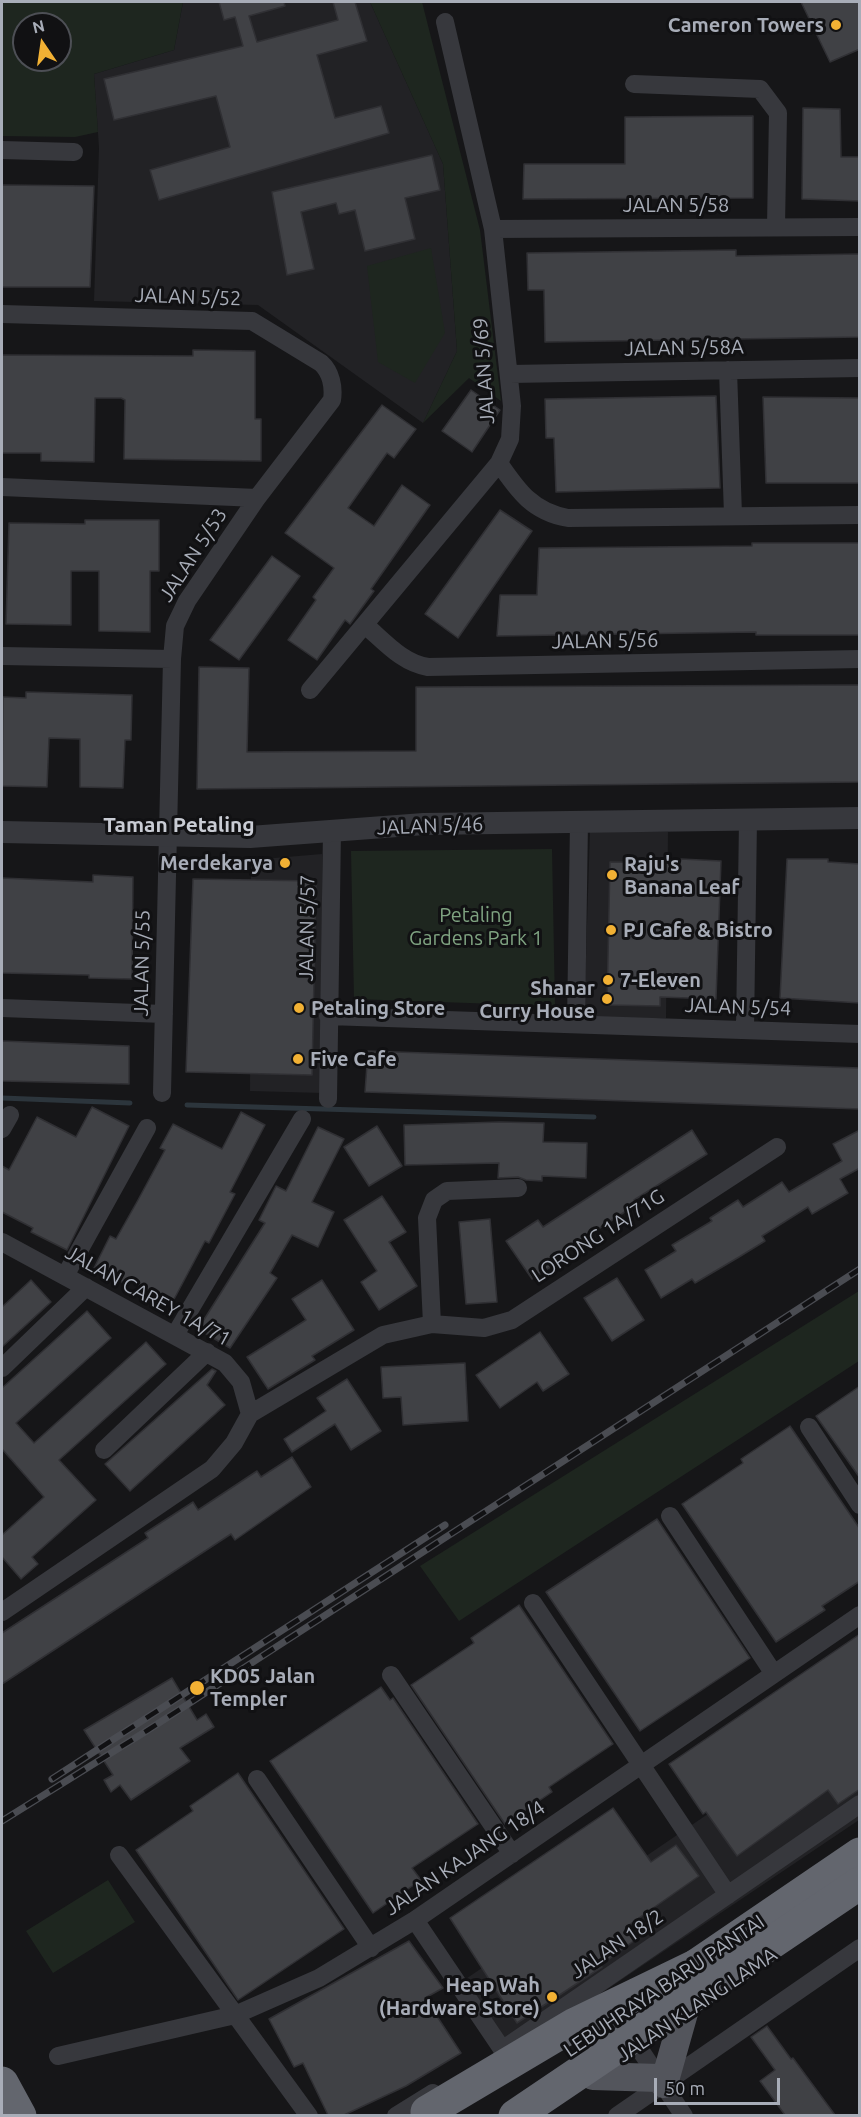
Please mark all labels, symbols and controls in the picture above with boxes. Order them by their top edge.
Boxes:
north arrow [12,12,72,72]
place label: Cameron Towers [668,13,824,37]
text: N [31,16,46,37]
marker: Cameron Towers [829,18,843,32]
street label: JALAN 5/58 [623,193,729,217]
street label: JALAN 5/52 [134,283,242,311]
street label: JALAN 5/69 [468,317,500,425]
street label: JALAN 5/58A [624,335,744,361]
street label: JALAN 5/53 [154,504,232,606]
street label: JALAN 5/56 [551,628,659,654]
district label: Taman Petaling [103,812,255,838]
street label: JALAN 5/46 [376,812,484,840]
place label: Merdekarya [160,851,273,875]
place label: Raju's Banana Leaf [624,852,740,899]
marker: Merdekarya [278,856,292,870]
marker: Raju's Banana Leaf [605,868,619,882]
street label: JALAN 5/57 [294,874,320,982]
park label: Petaling Gardens Park 1 [409,903,543,950]
street label: JALAN 5/55 [129,909,155,1017]
place label: PJ Cafe & Bistro [623,918,773,942]
marker: PJ Cafe & Bistro [604,923,618,937]
place label: 7-Eleven [620,968,701,992]
marker: 7-Eleven [601,973,615,987]
place label: Shanar Curry House [479,976,595,1023]
marker: Shanar Curry House [600,992,614,1006]
street label: JALAN 5/54 [684,993,792,1021]
place label: Petaling Store [311,996,445,1020]
marker: Petaling Store [292,1001,306,1015]
place label: Five Cafe [310,1047,397,1071]
marker: Five Cafe [291,1052,305,1066]
street label: LORONG 1A/71G [527,1184,669,1288]
street label: JALAN CAREY 1A/71 [61,1241,235,1351]
place label: KD05 Jalan Templer [210,1664,315,1711]
marker: KD05 Jalan Templer [188,1679,206,1697]
street label: JALAN KAJANG 18/4 [380,1796,550,1920]
street label: JALAN 18/2 [566,1904,668,1984]
street label: LEBUHRAYA BARU PANTAI [559,1910,769,2062]
street label: JALAN KLANG LAMA [613,1943,781,2067]
place label: Heap Wah (Hardware Store) [379,1973,540,2020]
marker: Heap Wah (Hardware Store) [545,1990,559,2004]
scale bar [657,2066,783,2104]
text: 50 m [665,2078,705,2098]

